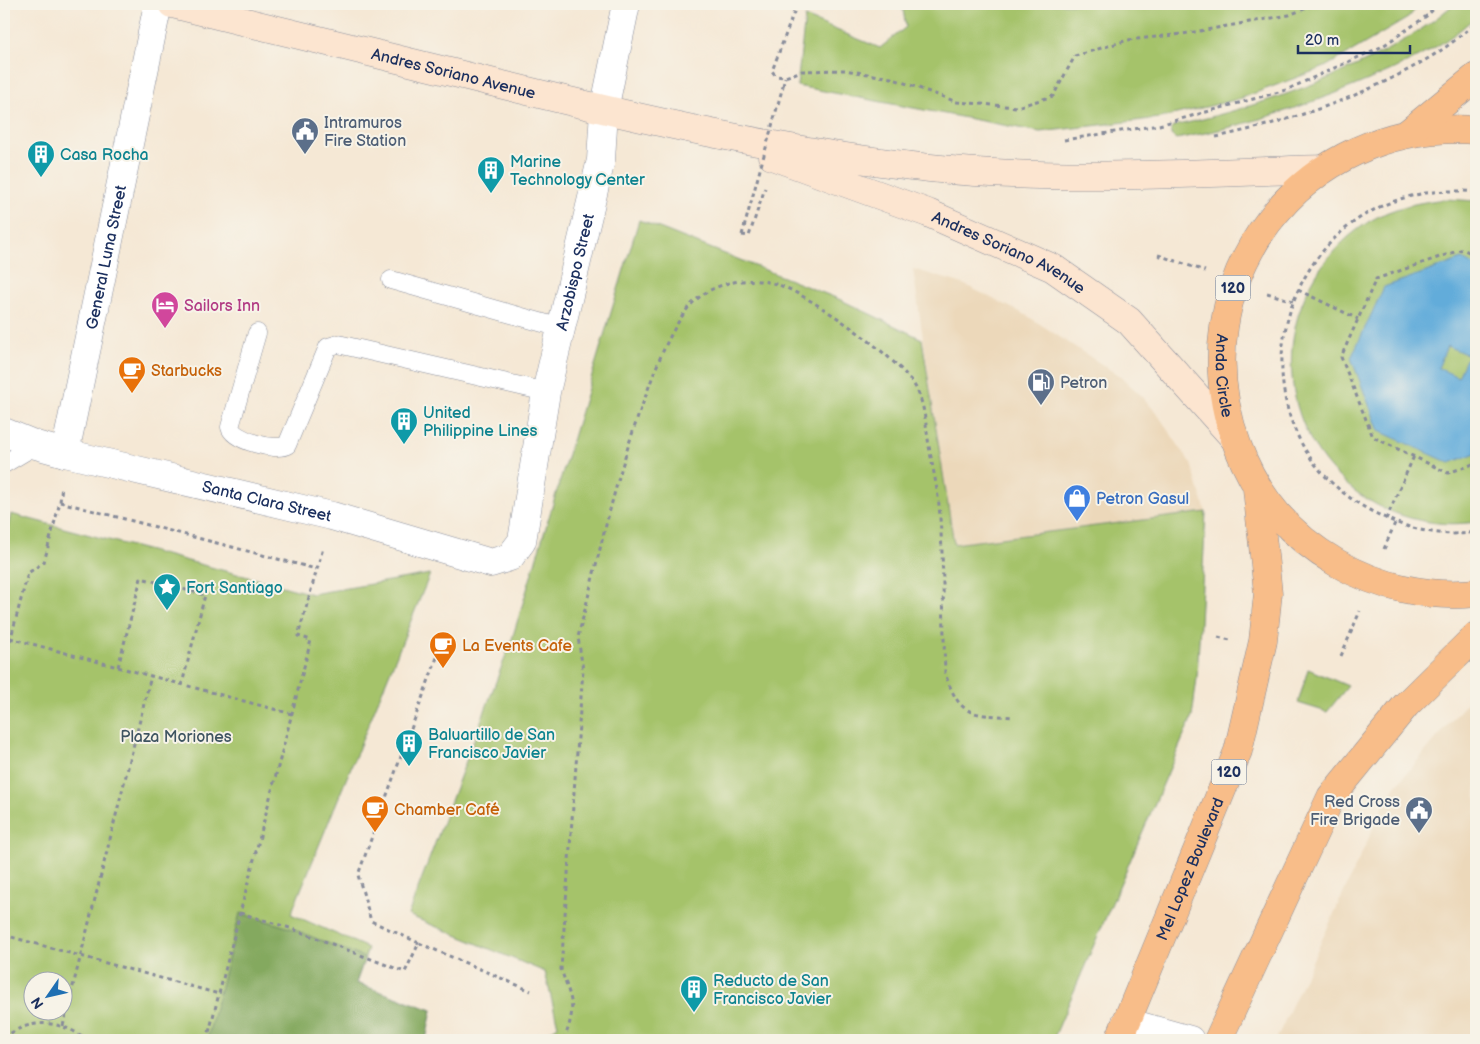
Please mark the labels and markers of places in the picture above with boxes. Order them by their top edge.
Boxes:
place label: Intramuros Fire Station [324,114,406,151]
public building icon: Intramuros Fire Station [290,116,320,155]
building icon: Casa Rocha [26,139,56,178]
place label: Casa Rocha [60,146,149,165]
place label: Marine Technology Center [510,153,645,190]
building icon: Marine Technology Center [476,155,506,194]
hotel icon: Sailors Inn [150,290,180,329]
place label: Sailors Inn [184,297,260,316]
cafe icon: Starbucks [117,355,147,394]
place label: Starbucks [151,362,222,381]
fuel station icon: Petron [1026,367,1056,406]
place label: Petron [1060,374,1107,393]
place label: United Philippine Lines [423,404,538,441]
building icon: United Philippine Lines [389,406,419,445]
shop icon: Petron Gasul [1062,483,1092,522]
place label: Petron Gasul [1096,490,1189,509]
place icon: Fort Santiago [152,572,182,611]
place label: Fort Santiago [186,579,283,598]
cafe icon: La Events Cafe [428,630,458,669]
place label: La Events Cafe [462,637,572,656]
place label: Baluartillo de San Francisco Javier [428,726,555,763]
building icon: Baluartillo de San Francisco Javier [394,728,424,767]
place label: Red Cross Fire Brigade [1310,793,1400,830]
cafe icon: Chamber Café [360,794,390,833]
public building icon: Red Cross Fire Brigade [1404,795,1434,834]
place label: Chamber Café [394,801,500,820]
place label: Reducto de San Francisco Javier [713,972,831,1009]
building icon: Reducto de San Francisco Javier [679,974,709,1013]

